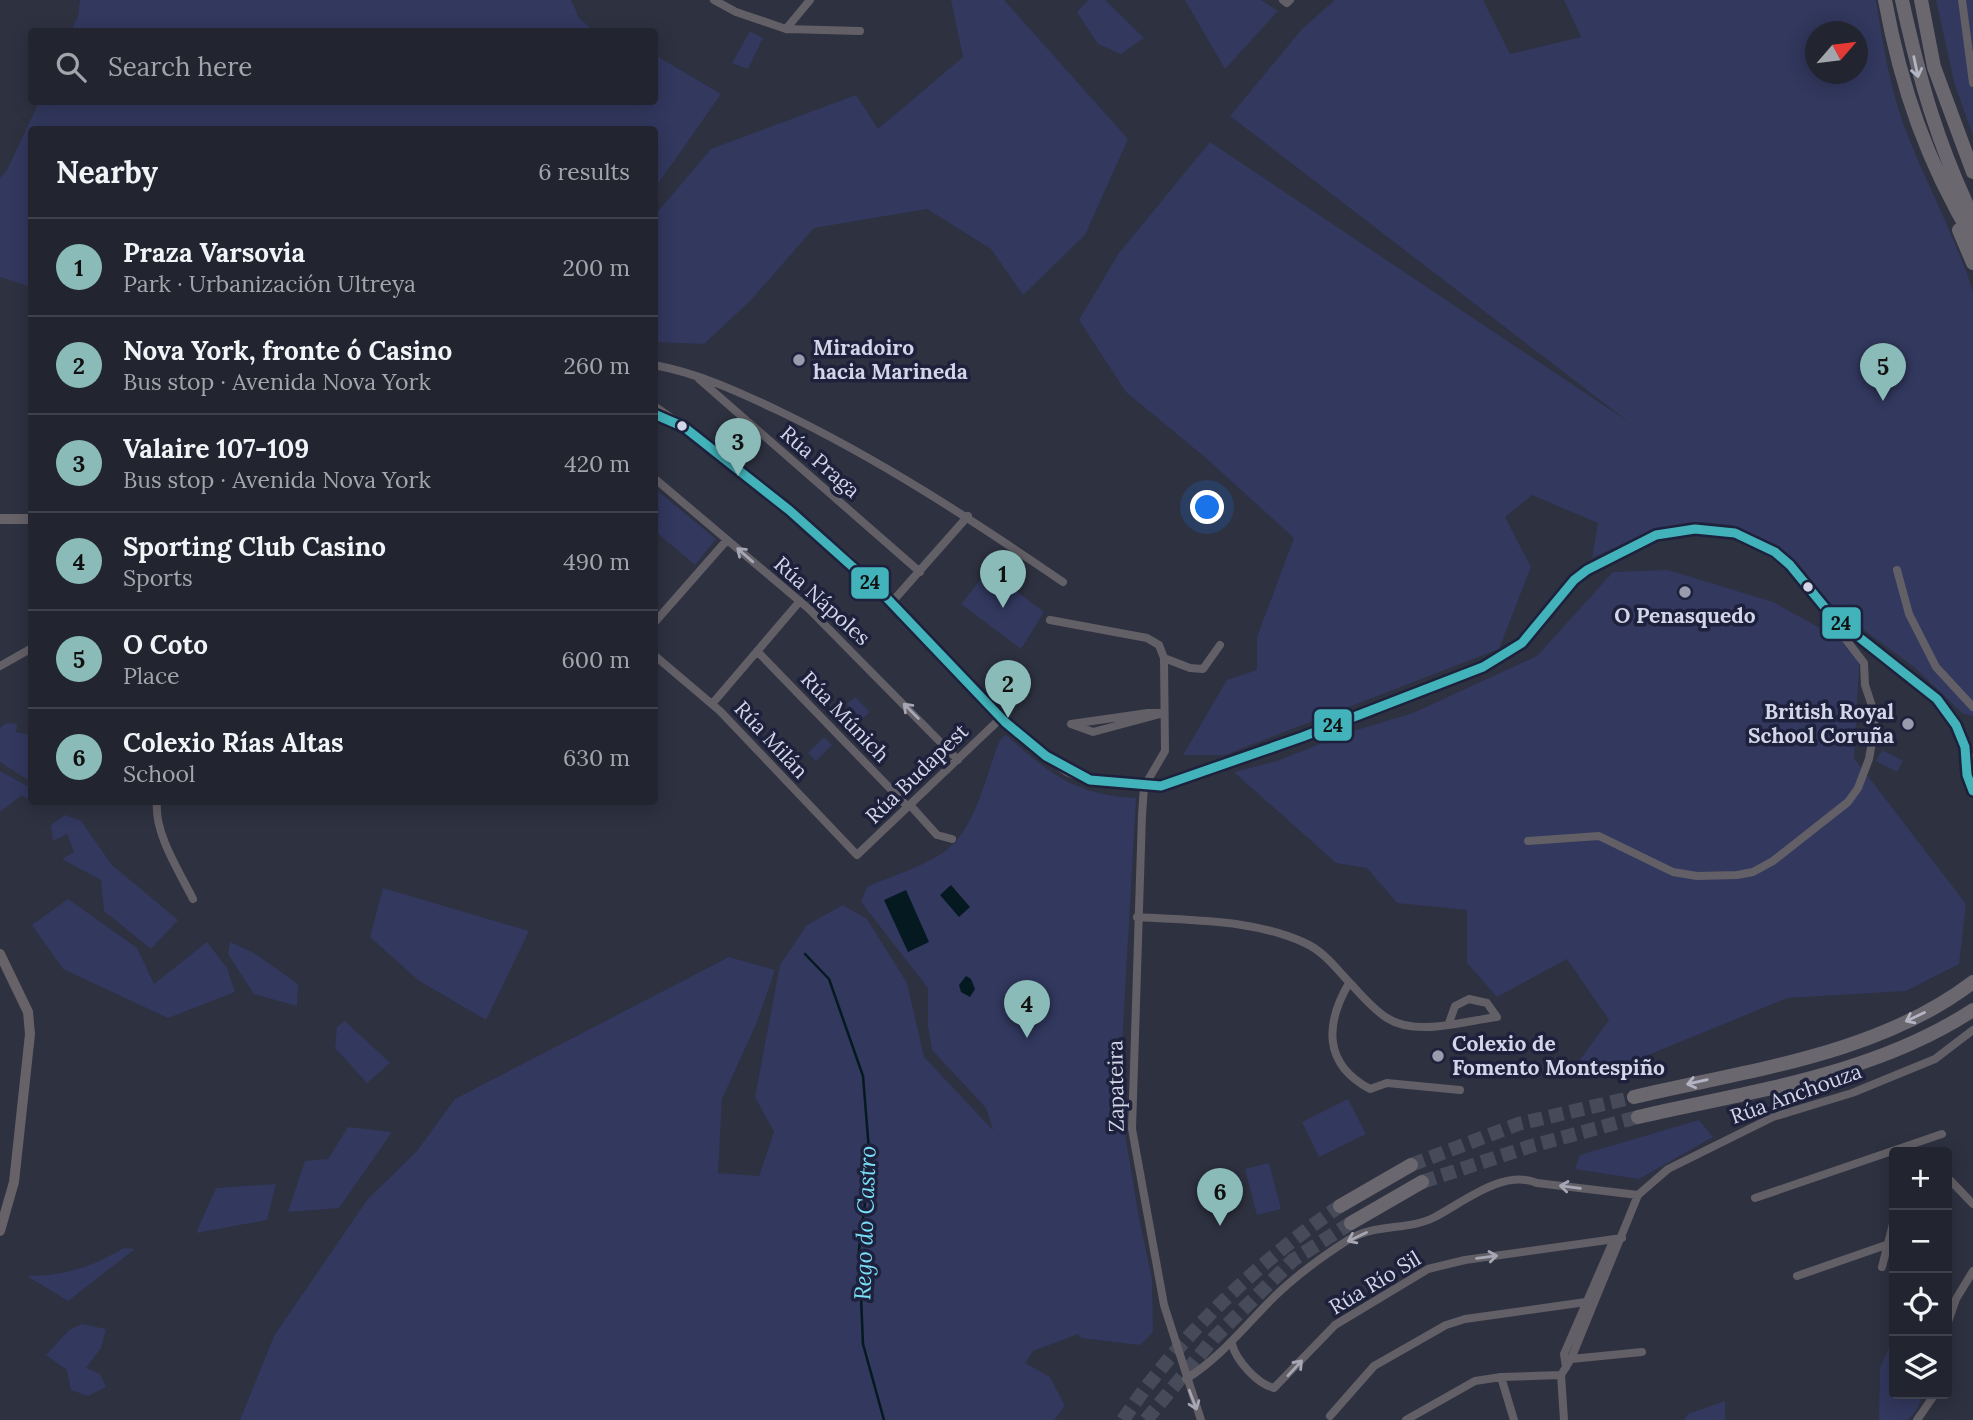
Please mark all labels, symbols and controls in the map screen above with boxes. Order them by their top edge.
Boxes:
north arrow [1805,21,1868,84]
search box [28,28,658,105]
icon: search [52,48,90,86]
text: Search here [108,50,252,83]
one-way arrow [1910,55,1924,78]
text: Nearby [56,153,158,191]
text: 6 results [538,157,630,186]
text: Praza Varsovia [123,236,305,269]
text: 1 [74,253,84,282]
text: 200 m [562,253,630,282]
text: Park · Urbanización Ultreya [123,269,416,298]
text: Nova York, fronte ó Casino [123,334,452,367]
place label: Miradoiro hacia Marineda [813,334,968,385]
pin: 5 [1860,343,1906,401]
text: 2 [73,351,85,380]
text: 260 m [563,351,630,380]
marker: Miradoiro hacia Marineda [791,352,807,368]
text: Bus stop · Avenida Nova York [123,367,431,396]
pin: 3 [715,418,761,476]
unlabelled marker [675,419,689,433]
street label: Rúa Praga [775,420,866,504]
text: Valaire 107-109 [123,432,309,465]
text: 3 [73,449,85,478]
text: 420 m [564,449,630,478]
text: Bus stop · Avenida Nova York [123,465,431,494]
your location [1190,490,1224,524]
text: Sporting Club Casino [123,530,386,563]
text: 4 [73,547,85,576]
text: 490 m [563,547,630,576]
one-way arrow [736,547,754,563]
street label: Rúa Nápoles [769,550,876,651]
pin: 1 [980,550,1026,608]
text: Sports [123,563,193,592]
line badge: 24 [850,566,890,600]
text: 24 [860,570,880,594]
unlabelled marker [1801,580,1815,594]
marker: O Penasquedo [1677,584,1693,600]
place label: O Penasquedo [1614,602,1756,629]
line badge: 24 [1821,606,1862,640]
text: 24 [1831,611,1851,635]
text: O Coto [123,628,208,661]
text: 5 [73,645,85,674]
text: 600 m [562,645,630,674]
pin: 2 [985,660,1031,718]
text: Place [123,661,180,690]
street label: Rúa Múnich [795,665,895,768]
street label: Rúa Milán [729,695,814,784]
place label: British Royal School Coruña [1748,698,1894,749]
one-way arrow [902,702,919,719]
line badge: 24 [1313,708,1353,742]
text: 24 [1323,713,1343,737]
marker: British Royal School Coruña [1900,716,1916,732]
street label: Rúa Budapest [860,717,974,829]
text: Colexio Rías Altas [123,726,344,759]
text: 6 [72,743,86,772]
text: 630 m [563,743,630,772]
text: School [123,759,195,788]
pin: 4 [1004,980,1050,1038]
one-way arrow [1905,1011,1926,1025]
place label: Colexio de Fomento Montespiño [1452,1030,1665,1081]
street label: Zapateira [1101,1040,1130,1132]
marker: Colexio de Fomento Montespiño [1430,1048,1446,1064]
street label: Rúa Anchouza [1726,1057,1865,1130]
one-way arrow [1686,1076,1709,1089]
water label: Rego do Castro [847,1145,882,1301]
map controls [1889,1147,1952,1399]
button: + [1889,1147,1952,1210]
pin: 6 [1197,1168,1243,1226]
one-way arrow [1559,1180,1582,1193]
button: − [1889,1210,1952,1273]
one-way arrow [1346,1231,1368,1244]
street label: Rúa Río Sil [1324,1245,1426,1321]
one-way arrow [1475,1250,1498,1263]
button: locate [1889,1273,1952,1336]
button: layers [1889,1336,1952,1399]
one-way arrow [1287,1359,1303,1377]
one-way arrow [1187,1388,1200,1410]

